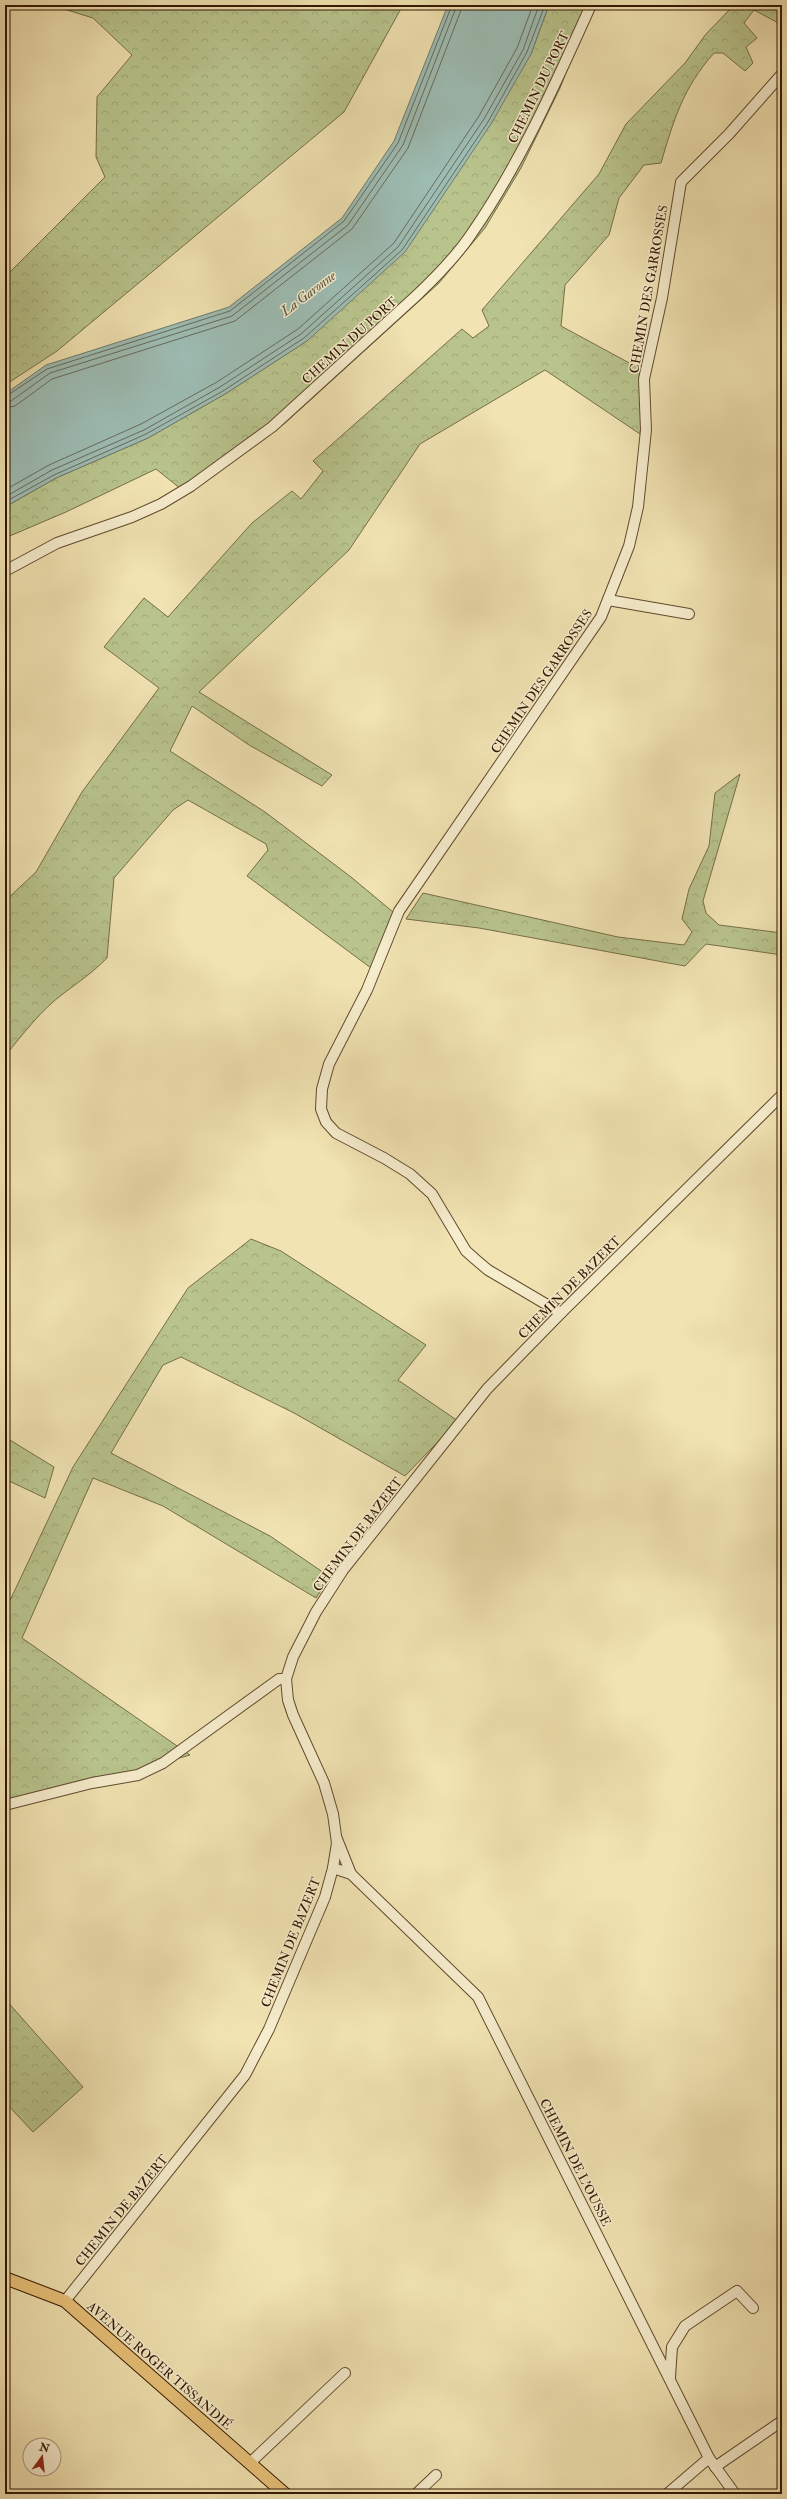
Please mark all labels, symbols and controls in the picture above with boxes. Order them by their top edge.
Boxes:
street label: CHEMIN DU PORT [505,29,573,146]
street label: CHEMIN DES GARROSSES [626,204,672,375]
water label: La Garonne [277,267,339,320]
street label: CHEMIN DU PORT [299,294,401,388]
street label: CHEMIN DES GARROSSES [487,606,596,757]
street label: CHEMIN DE BAZERT [515,1233,625,1342]
street label: CHEMIN DE BAZERT [310,1474,406,1595]
street label: CHEMIN DE BAZERT [258,1875,324,2010]
street label: CHEMIN DE L'OUSSE [536,2096,614,2229]
street label: CHEMIN DE BAZERT [72,2151,172,2270]
street label: AVENUE ROGER TISSANDIÉ [83,2297,236,2433]
north arrow [22,2437,62,2477]
text: N [37,2440,52,2456]

